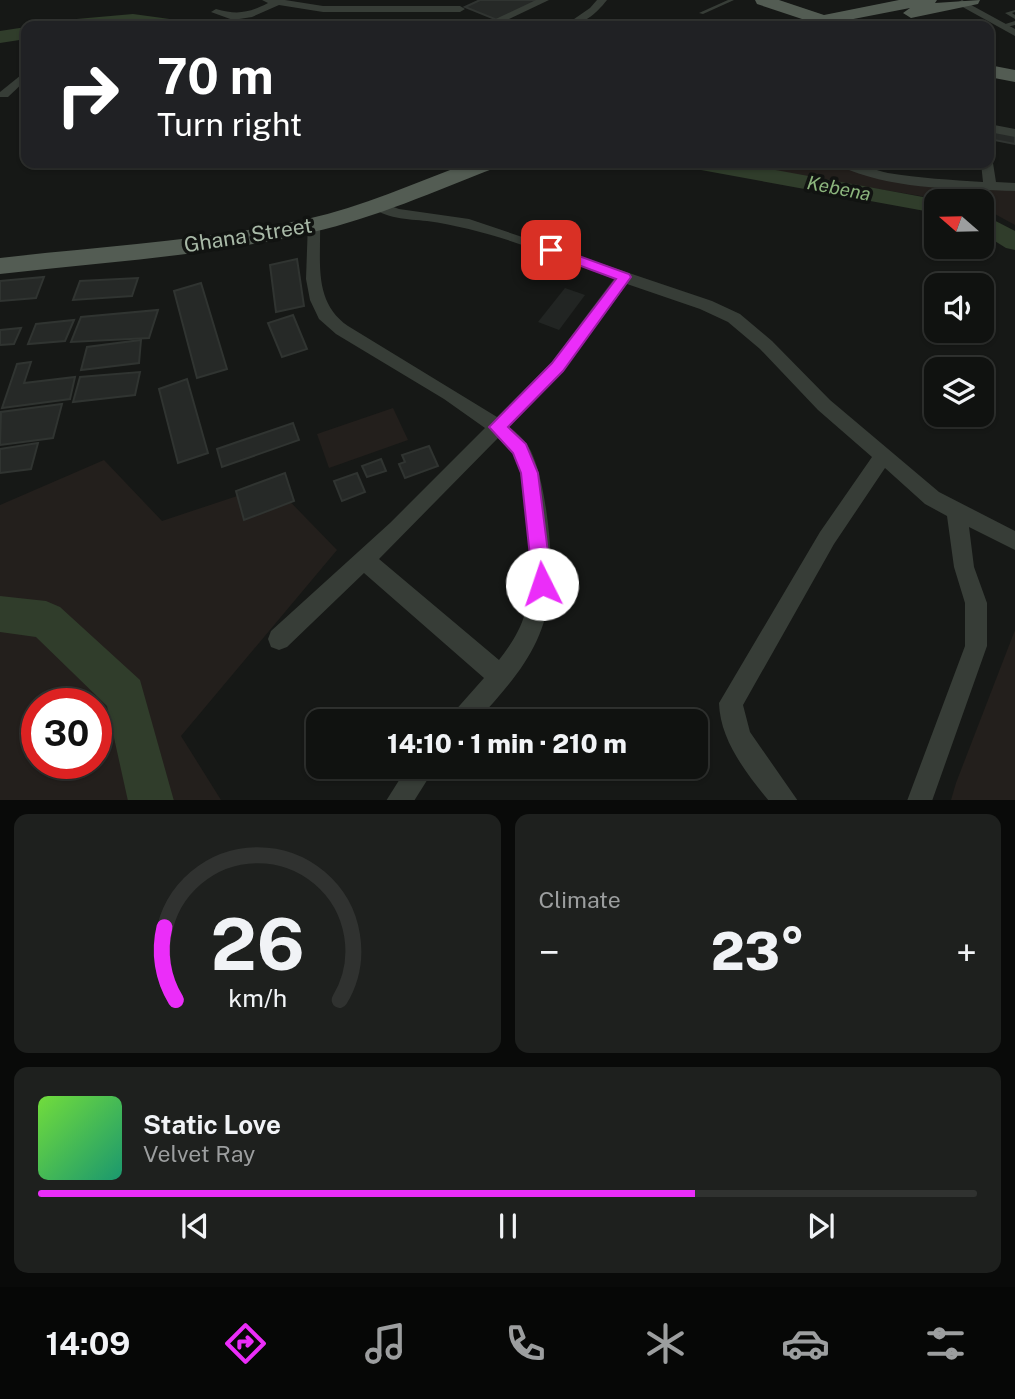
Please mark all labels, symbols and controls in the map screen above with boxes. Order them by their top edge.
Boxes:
text: 70 m [157,47,274,105]
icon: right [42,49,133,140]
text: Turn right [157,106,302,143]
water label: Kebena [805,171,873,205]
north arrow [924,189,994,259]
map controls [924,189,994,427]
street label: Ghana Street [182,213,314,257]
pin [521,220,581,280]
icon: arrive [532,231,570,269]
button: sound [924,273,994,343]
button: layers [924,357,994,427]
position arrow [505,547,579,621]
speed limit sign: 30 [21,688,112,779]
text: 14:10 · 1 min · 210 m [387,728,627,759]
text: Climate [539,886,621,913]
text: 26 [210,901,304,986]
text: 23° [711,921,805,982]
text: − [539,930,560,975]
text: + [956,930,977,975]
text: km/h [228,982,287,1012]
text: Static Love [143,1109,281,1140]
text: Velvet Ray [143,1140,255,1167]
icon: previous [176,1207,214,1245]
icon: pause [489,1207,527,1245]
icon: next [802,1207,840,1245]
icon: directions [221,1319,270,1368]
icon: music [361,1319,410,1368]
icon: phone [501,1319,550,1368]
icon: climate [641,1319,690,1368]
icon: car [781,1319,830,1368]
icon: filters [921,1319,970,1368]
text: 14:09 [45,1325,130,1362]

